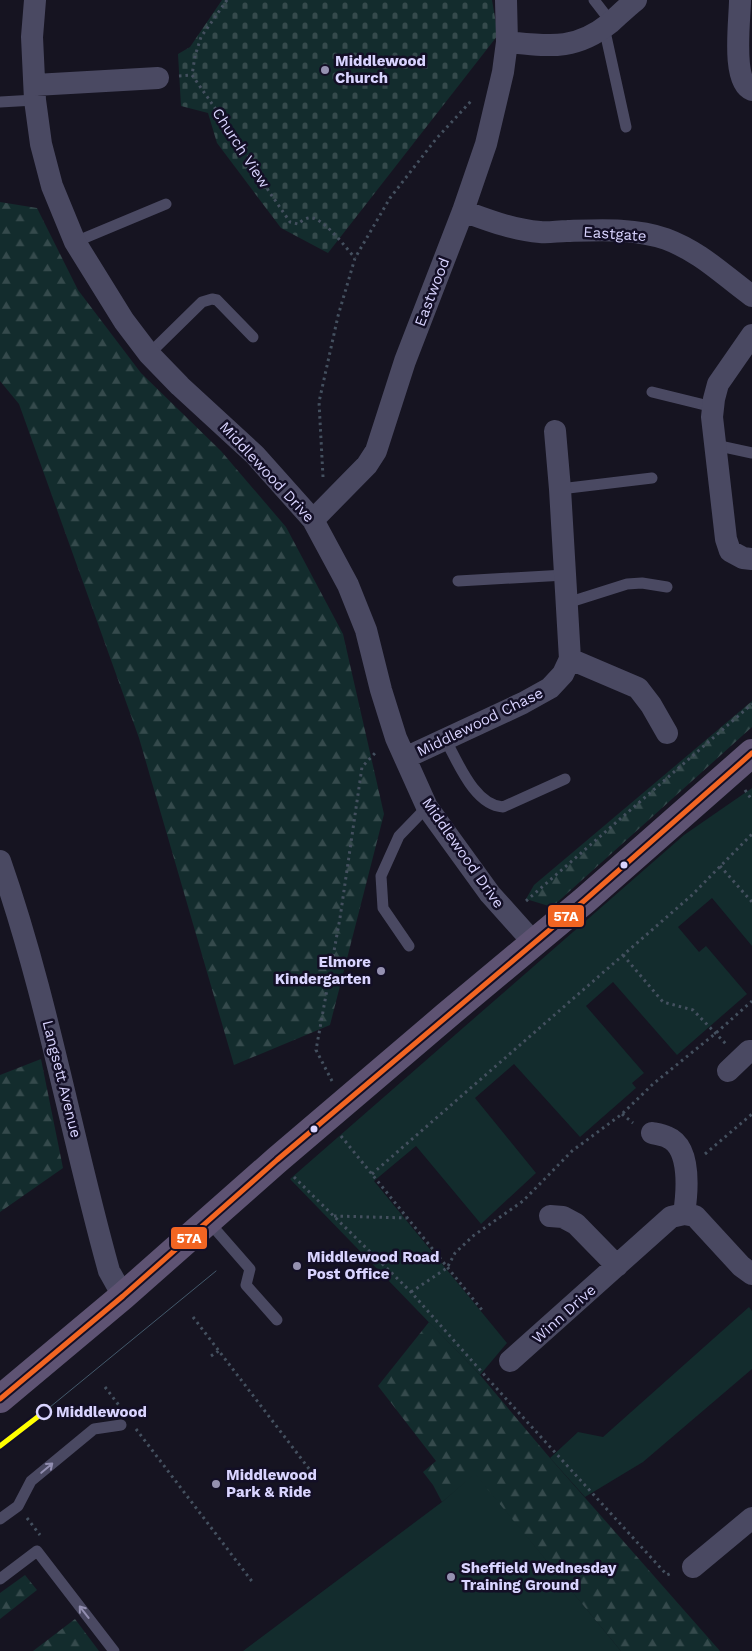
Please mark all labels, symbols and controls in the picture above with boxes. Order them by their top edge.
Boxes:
place label: Middlewood Church [335,52,426,87]
marker: Middlewood Church [319,64,331,76]
street label: Church View [208,105,274,192]
street label: Eastgate [583,223,647,245]
street label: Eastwood [411,255,453,329]
street label: Middlewood Drive [216,418,318,526]
street label: Middlewood Chase [414,684,546,760]
street label: Middlewood Drive [418,794,508,912]
unlabelled marker [619,860,629,870]
line badge: 57A [547,904,585,928]
text: 57A [554,908,579,924]
place label: Elmore Kindergarten [275,953,371,988]
marker: Elmore Kindergarten [375,965,387,977]
street label: Langsett Avenue [39,1018,85,1140]
unlabelled marker [309,1124,319,1134]
line badge: 57A [170,1226,208,1250]
text: 57A [177,1230,202,1246]
place label: Middlewood Road Post Office [307,1248,439,1283]
marker: Middlewood Road Post Office [291,1260,303,1272]
street label: Winn Drive [528,1281,600,1347]
place label: Middlewood [56,1403,147,1421]
marker: Middlewood [36,1404,52,1420]
one-way arrow [40,1462,53,1473]
place label: Middlewood Park & Ride [226,1466,317,1501]
marker: Middlewood Park & Ride [210,1478,222,1490]
place label: Sheffield Wednesday Training Ground [461,1559,617,1594]
marker: Sheffield Wednesday Training Ground [445,1571,457,1583]
one-way arrow [79,1605,89,1619]

